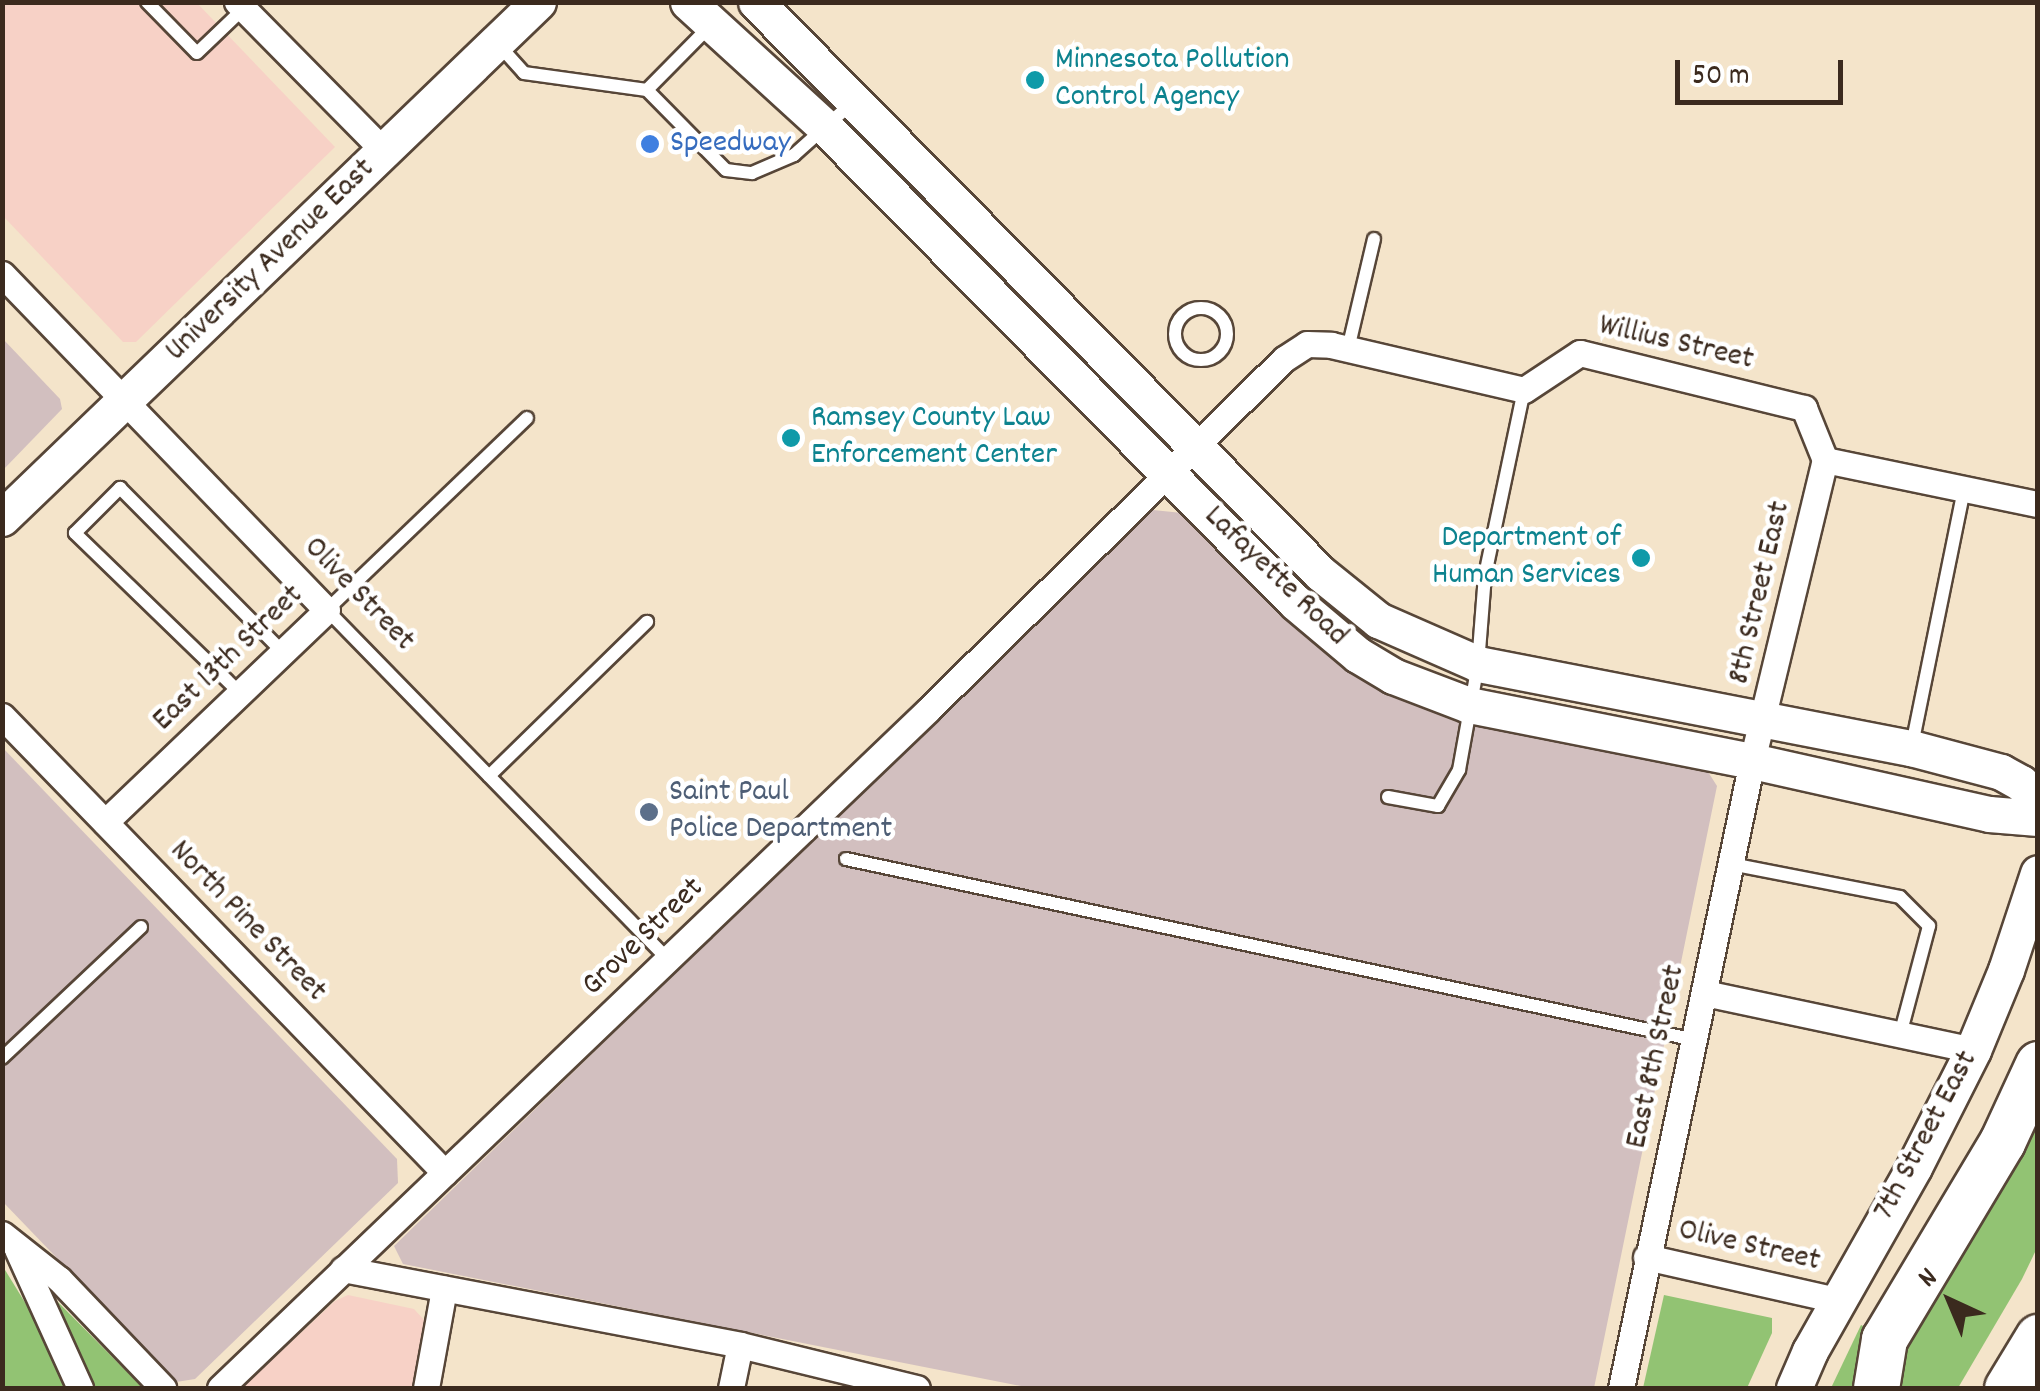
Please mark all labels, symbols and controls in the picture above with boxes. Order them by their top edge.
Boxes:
scale bar [1680,40,1848,102]
place label: Minnesota Pollution Control Agency [1055,43,1290,118]
text: 50 m [1692,56,1750,99]
marker: Minnesota Pollution Control Agency [1024,69,1046,91]
place label: Speedway [670,125,791,163]
marker: Speedway [639,133,661,155]
street label: University Avenue East [158,151,384,371]
street label: Willius Street [1595,308,1757,380]
place label: Ramsey County Law Enforcement Center [811,401,1057,476]
marker: Ramsey County Law Enforcement Center [780,427,802,449]
street label: Lafayette Road [1195,498,1355,656]
street label: 8th Street East [1721,498,1801,688]
place label: Department of Human Services [1432,521,1621,596]
street label: Olive Street [294,530,422,660]
marker: Department of Human Services [1630,547,1652,569]
street label: East 13th Street [146,577,312,741]
place label: Saint Paul Police Department [669,775,892,850]
marker: Saint Paul Police Department [638,801,660,823]
street label: North Pine Street [160,833,334,1011]
street label: Grove Street [575,870,713,1006]
street label: East 8th Street [1619,962,1695,1152]
street label: 7th Street East [1866,1045,1988,1227]
street label: Olive Street [1674,1212,1824,1282]
north arrow [1900,1251,2000,1351]
text: N [1910,1260,1948,1299]

